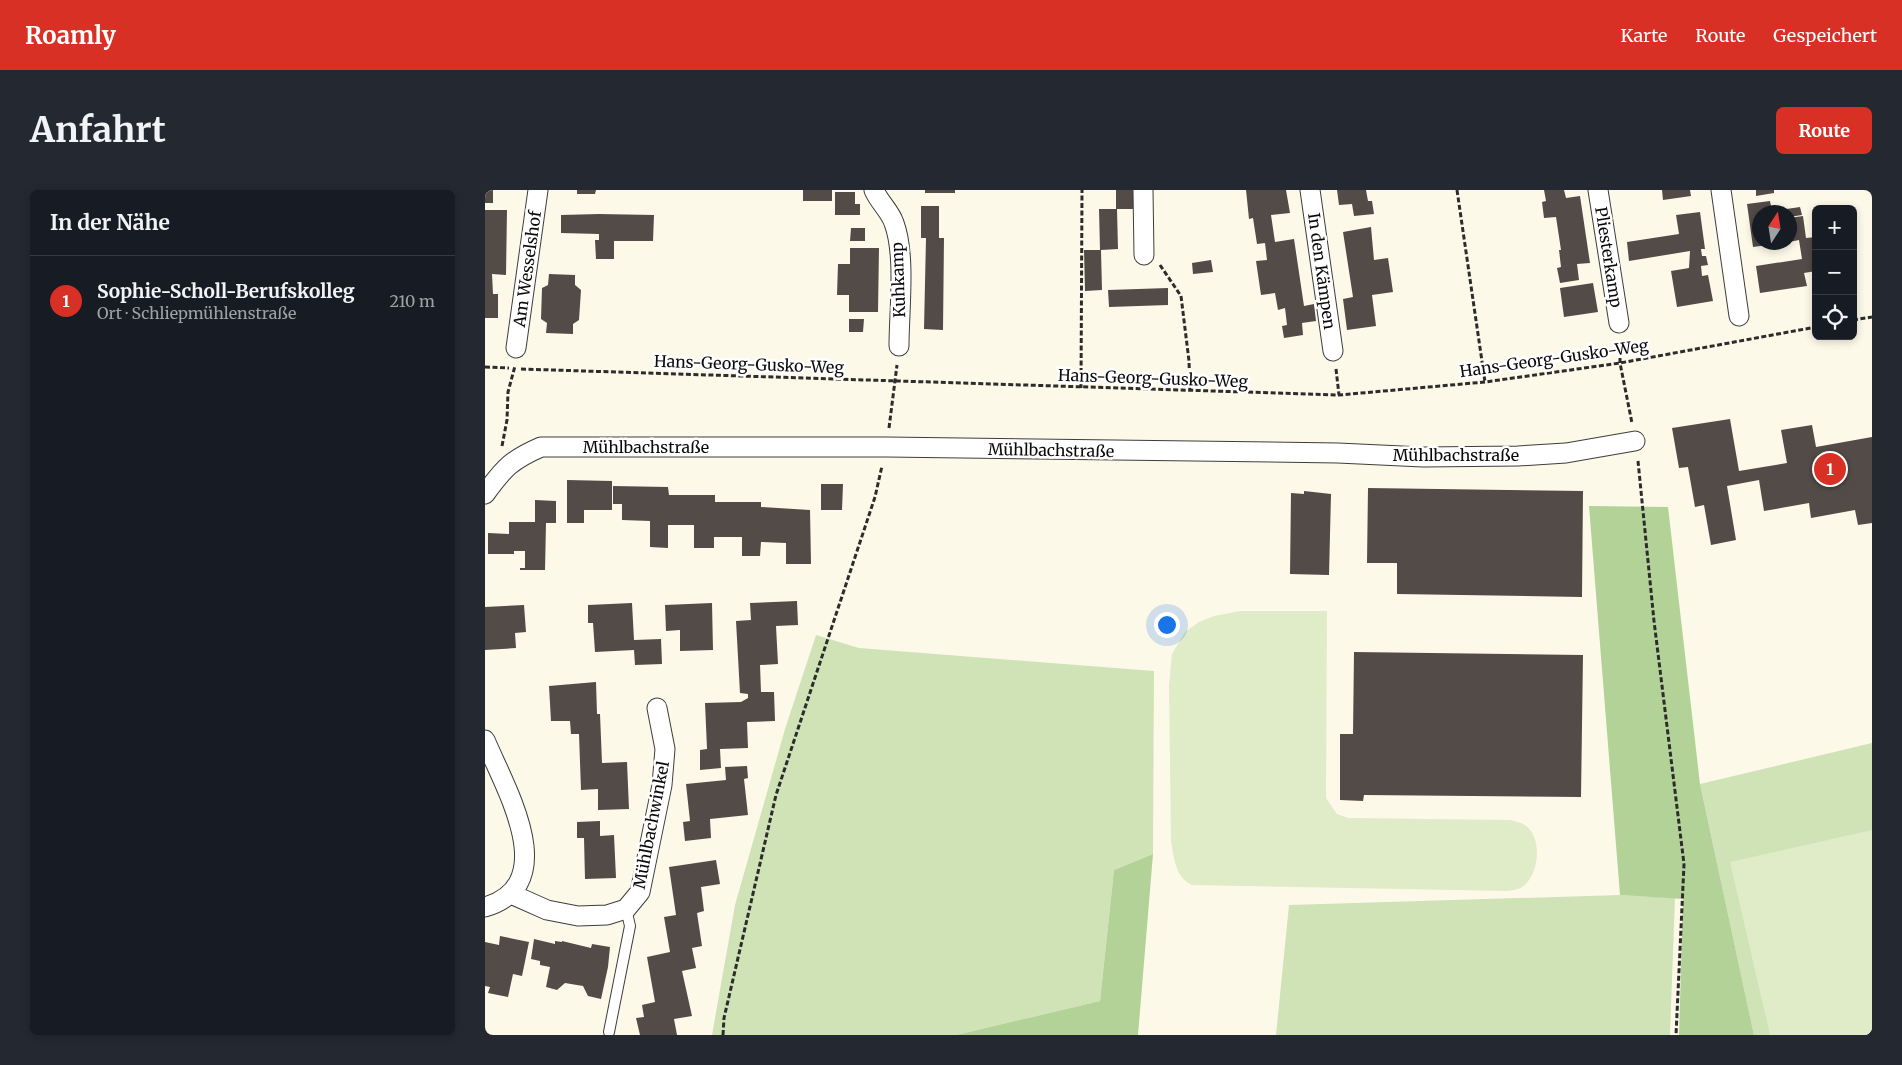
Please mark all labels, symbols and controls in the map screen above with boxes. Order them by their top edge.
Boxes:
text: Roamly [25,20,116,51]
text: Karte [1621,24,1667,47]
text: Route [1695,24,1745,47]
text: Gespeichert [1773,24,1877,47]
button: Route [1776,107,1872,154]
text: Anfahrt [30,108,166,152]
street label: Pliesterkamp [1591,205,1627,309]
north arrow [1752,205,1797,250]
map controls [1812,205,1857,340]
button: + [1812,205,1857,250]
text: In der Nähe [50,209,170,236]
street label: Am Wesselshof [509,209,545,329]
street label: In den Kämpen [1304,211,1340,331]
street label: Kuhkamp [887,242,909,318]
button: − [1812,250,1857,295]
text: Sophie-Scholl-Berufskolleg [97,279,355,303]
text: 1 [62,291,70,311]
text: 210 m [390,291,435,311]
button: locate [1812,295,1857,340]
text: Ort · Schliepmühlenstraße [97,303,296,323]
street label: Hans-Georg-Gusko-Weg [1458,335,1650,381]
street label: Hans-Georg-Gusko-Weg [654,351,845,377]
street label: Hans-Georg-Gusko-Weg [1058,365,1249,391]
street label: Mühlbachstraße [583,437,709,457]
street label: Mühlbachstraße [988,439,1114,461]
street label: Mühlbachstraße [1393,445,1519,465]
pin: 1 [1814,450,1846,488]
your location [1154,612,1180,638]
street label: Mühlbachwinkel [629,759,673,891]

